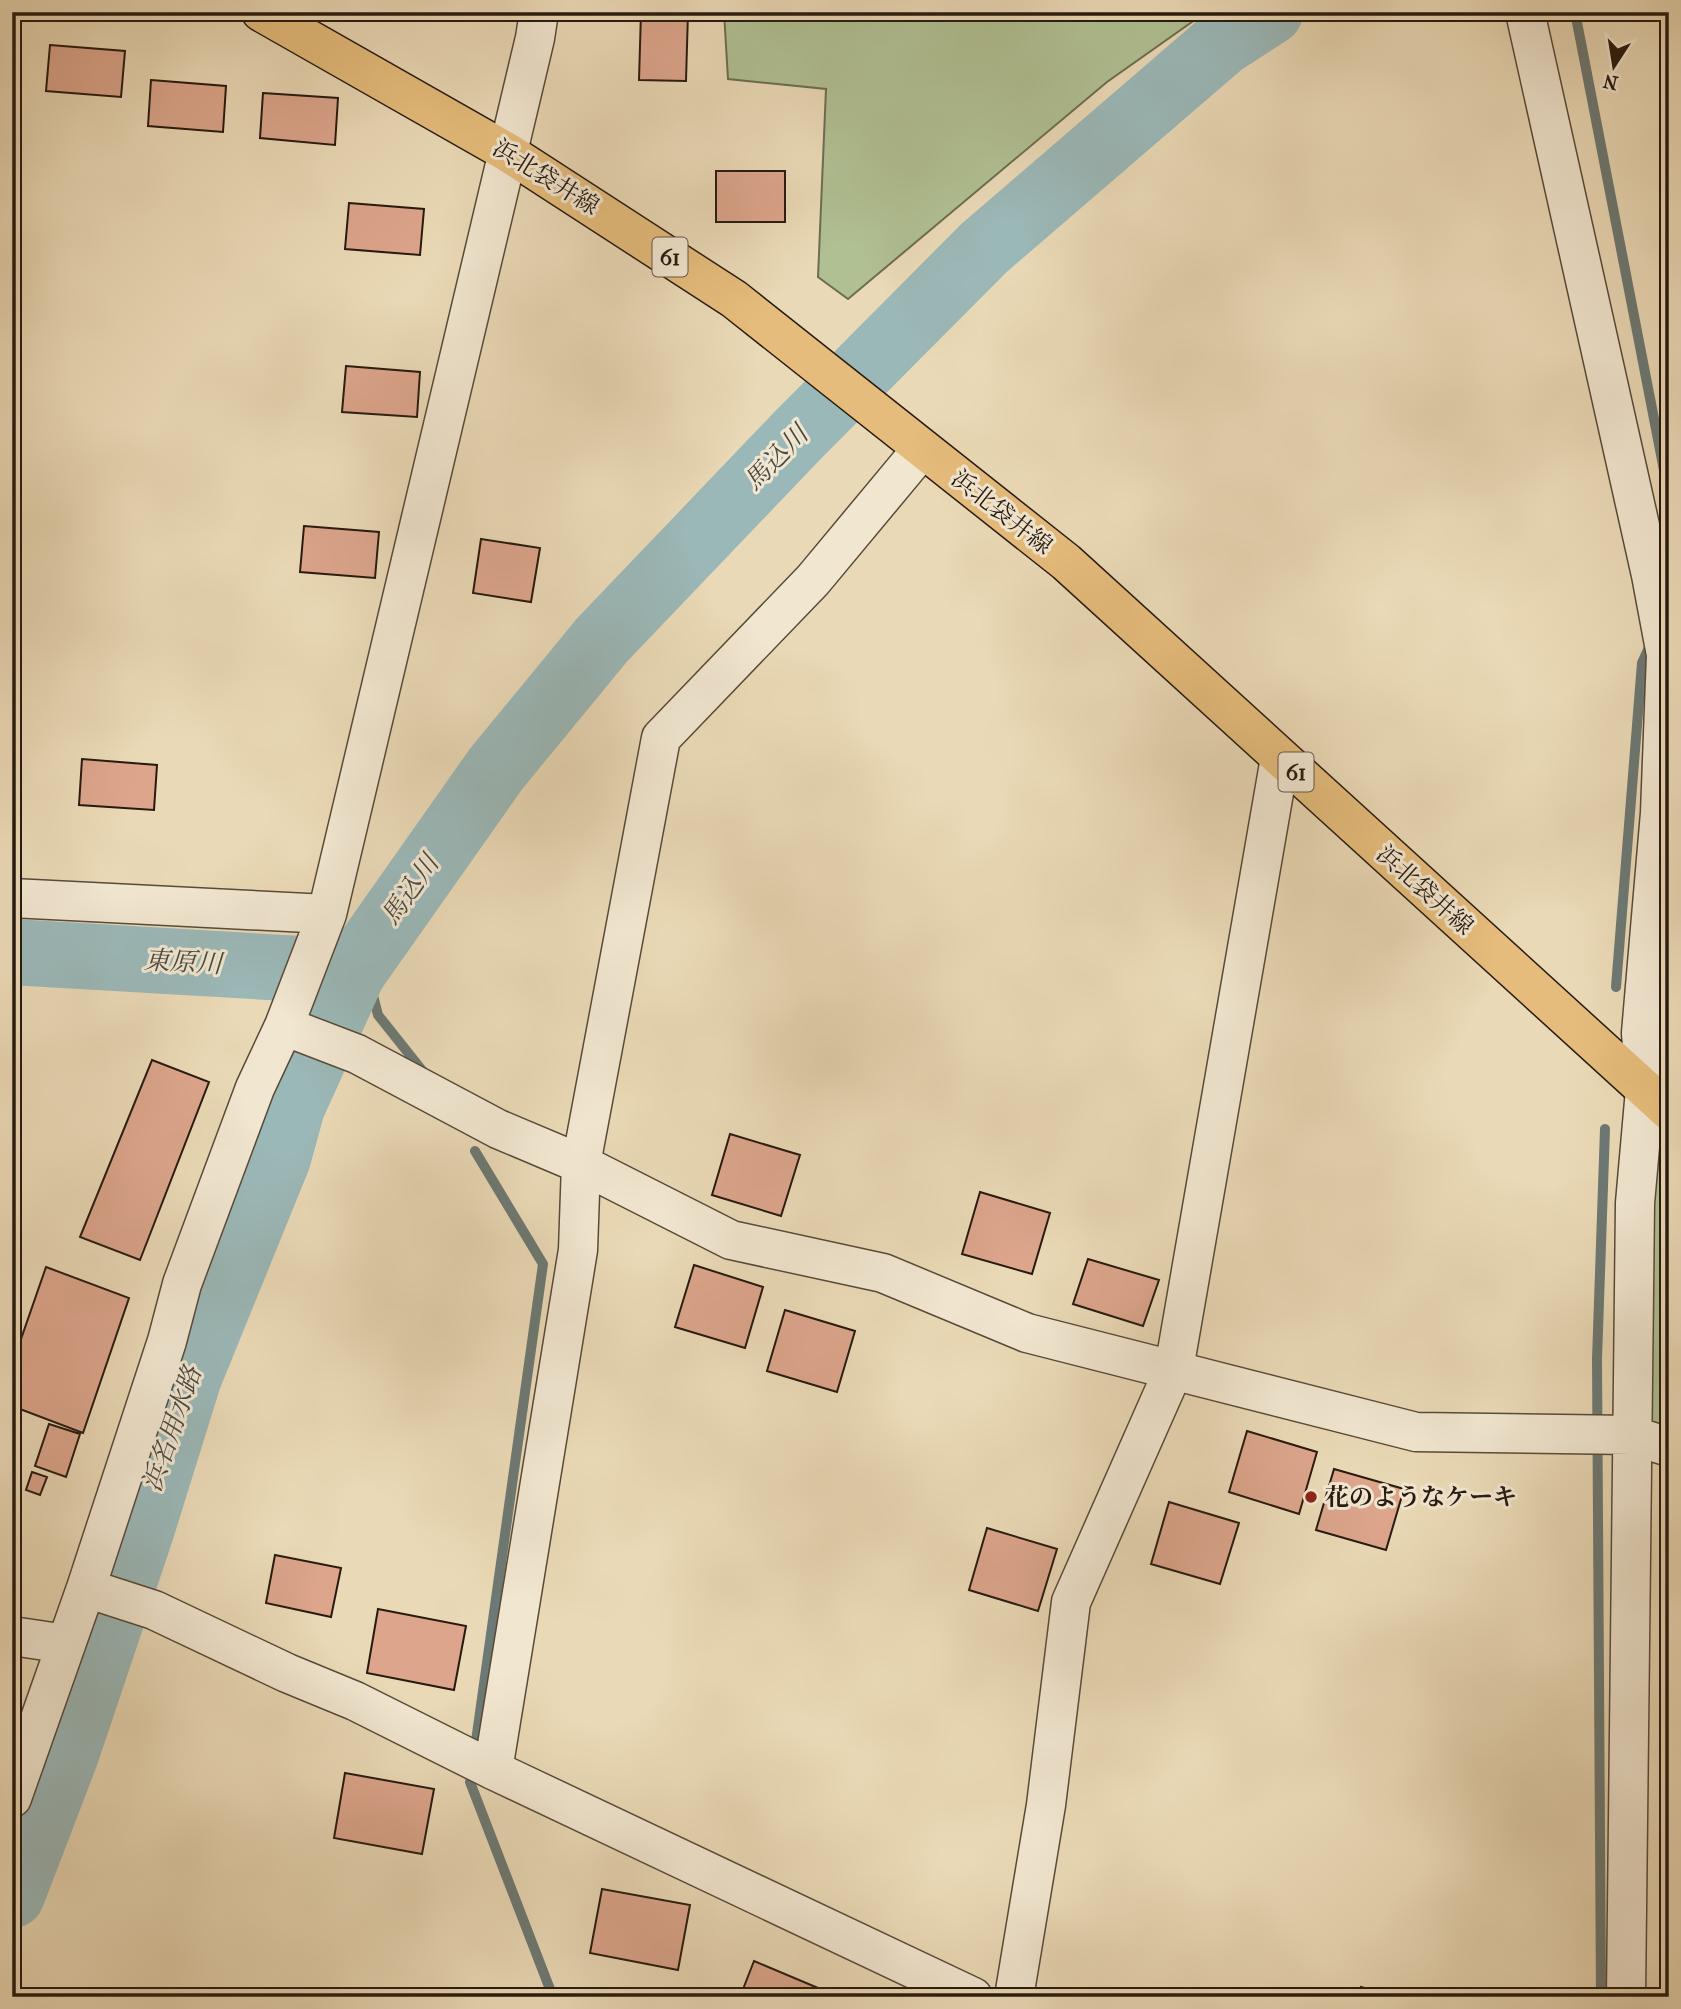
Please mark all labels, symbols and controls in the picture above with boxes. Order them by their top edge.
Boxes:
north arrow [1580,32,1650,102]
text: N [1601,69,1620,94]
street label: 浜北袋井線 [488,133,604,221]
road number: 61 [652,238,688,276]
water label: 馬込川 [738,417,816,497]
street label: 浜北袋井線 [946,464,1058,560]
road number: 61 [1278,752,1314,792]
street label: 浜北袋井線 [1371,839,1479,941]
water label: 馬込川 [375,847,447,931]
water label: 東原川 [143,944,226,980]
water label: 浜名用水路 [136,1361,208,1496]
place label: 花のようなケーキ [1325,1483,1517,1511]
marker: 花のようなケーキ [1303,1489,1319,1505]

